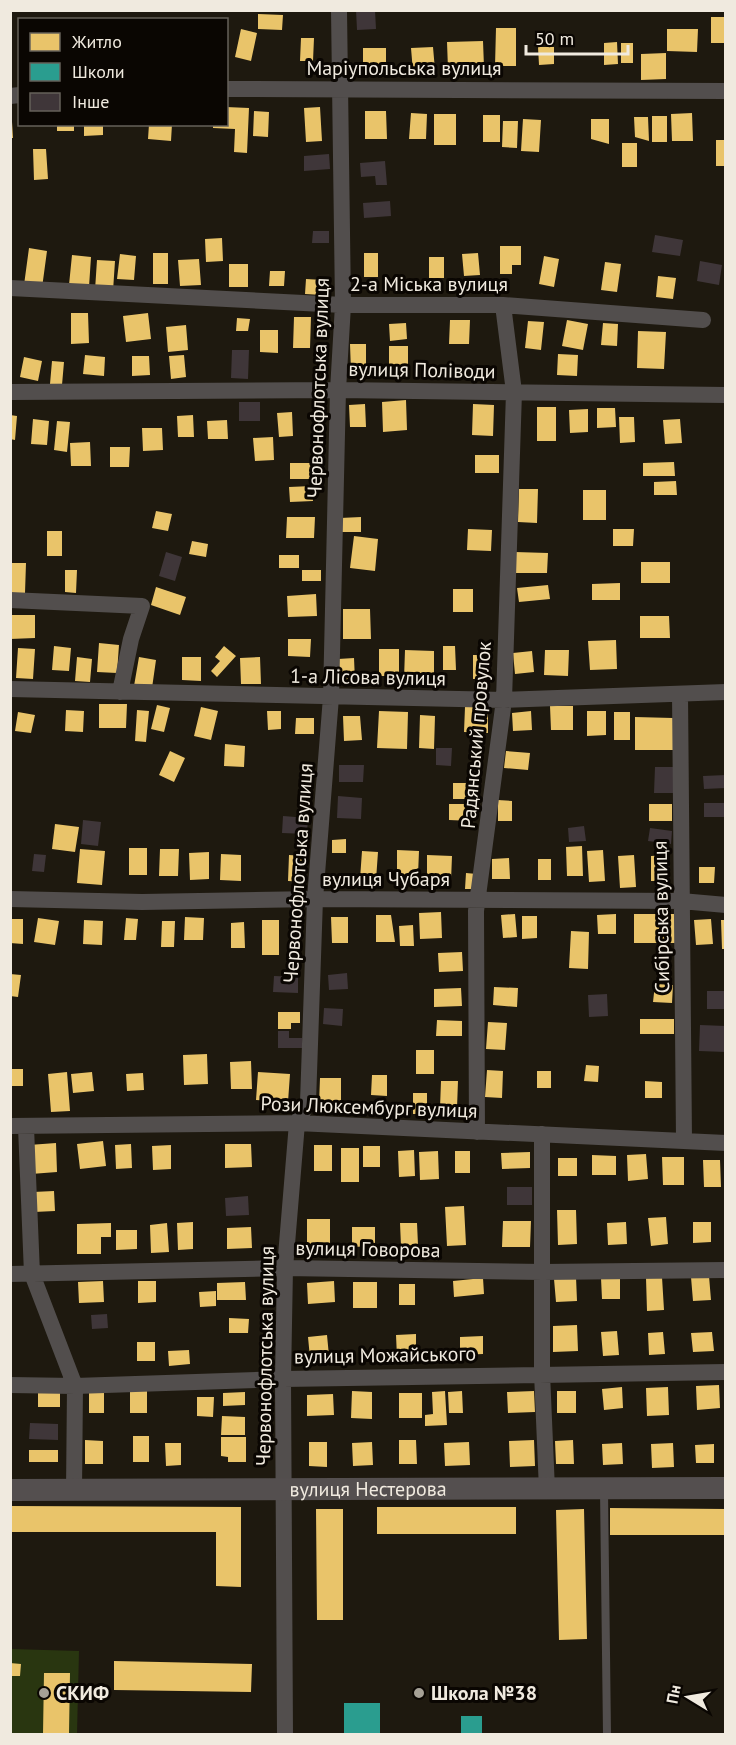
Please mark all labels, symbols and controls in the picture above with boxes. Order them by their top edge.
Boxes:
legend [18,18,228,126]
scale bar [526,18,628,56]
text: 50 m [535,27,574,50]
text: Житло [71,30,122,53]
street label: Маріупольська вулиця [306,55,502,81]
text: Школи [72,60,125,83]
text: Інше [72,90,109,113]
street label: 2-а Міська вулиця [350,271,508,297]
street label: Червонофлотська вулиця [301,277,335,499]
street label: вулиця Поліводи [348,356,496,384]
street label: Радянський провулок [455,640,497,830]
street label: 1-а Лісова вулиця [290,663,446,691]
street label: Червонофлотська вулиця [277,762,319,984]
street label: Сибірська вулиця [647,840,675,994]
street label: вулиця Чубаря [322,866,450,892]
street label: Рози Люксембург вулиця [260,1090,478,1124]
street label: вулиця Говорова [295,1235,441,1263]
street label: Червонофлотська вулиця [250,1246,280,1466]
street label: вулиця Можайського [294,1340,476,1370]
street label: вулиця Нестерова [289,1476,447,1502]
north arrow [658,1667,718,1727]
place label: СКИФ [56,1680,109,1706]
place label: Школа №38 [431,1680,537,1706]
text: Пн [662,1683,685,1705]
marker: СКИФ [37,1686,51,1700]
marker: Школа №38 [412,1686,426,1700]

